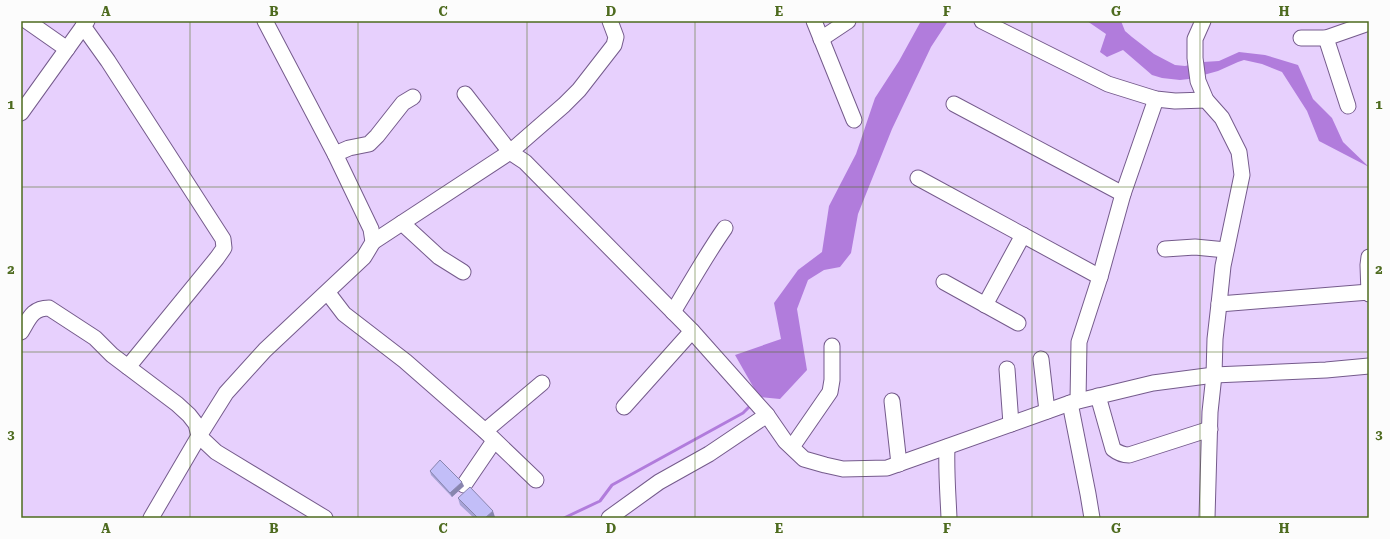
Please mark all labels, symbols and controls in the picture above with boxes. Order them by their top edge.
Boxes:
text: A [101,4,111,19]
text: B [269,4,279,19]
text: C [438,4,448,19]
text: D [606,4,616,19]
text: E [775,4,783,19]
text: F [943,4,951,19]
text: G [1111,4,1121,19]
text: H [1279,4,1290,19]
text: 1 [7,97,15,112]
text: 1 [1375,97,1383,112]
text: 2 [7,262,15,277]
text: 2 [1375,262,1383,277]
text: 3 [7,427,15,442]
text: 3 [1375,427,1383,442]
text: A [101,521,111,536]
text: B [269,521,279,536]
text: C [438,521,448,536]
text: D [606,521,616,536]
text: E [775,521,783,536]
text: F [943,521,951,536]
text: G [1111,521,1121,536]
text: H [1279,521,1290,536]

